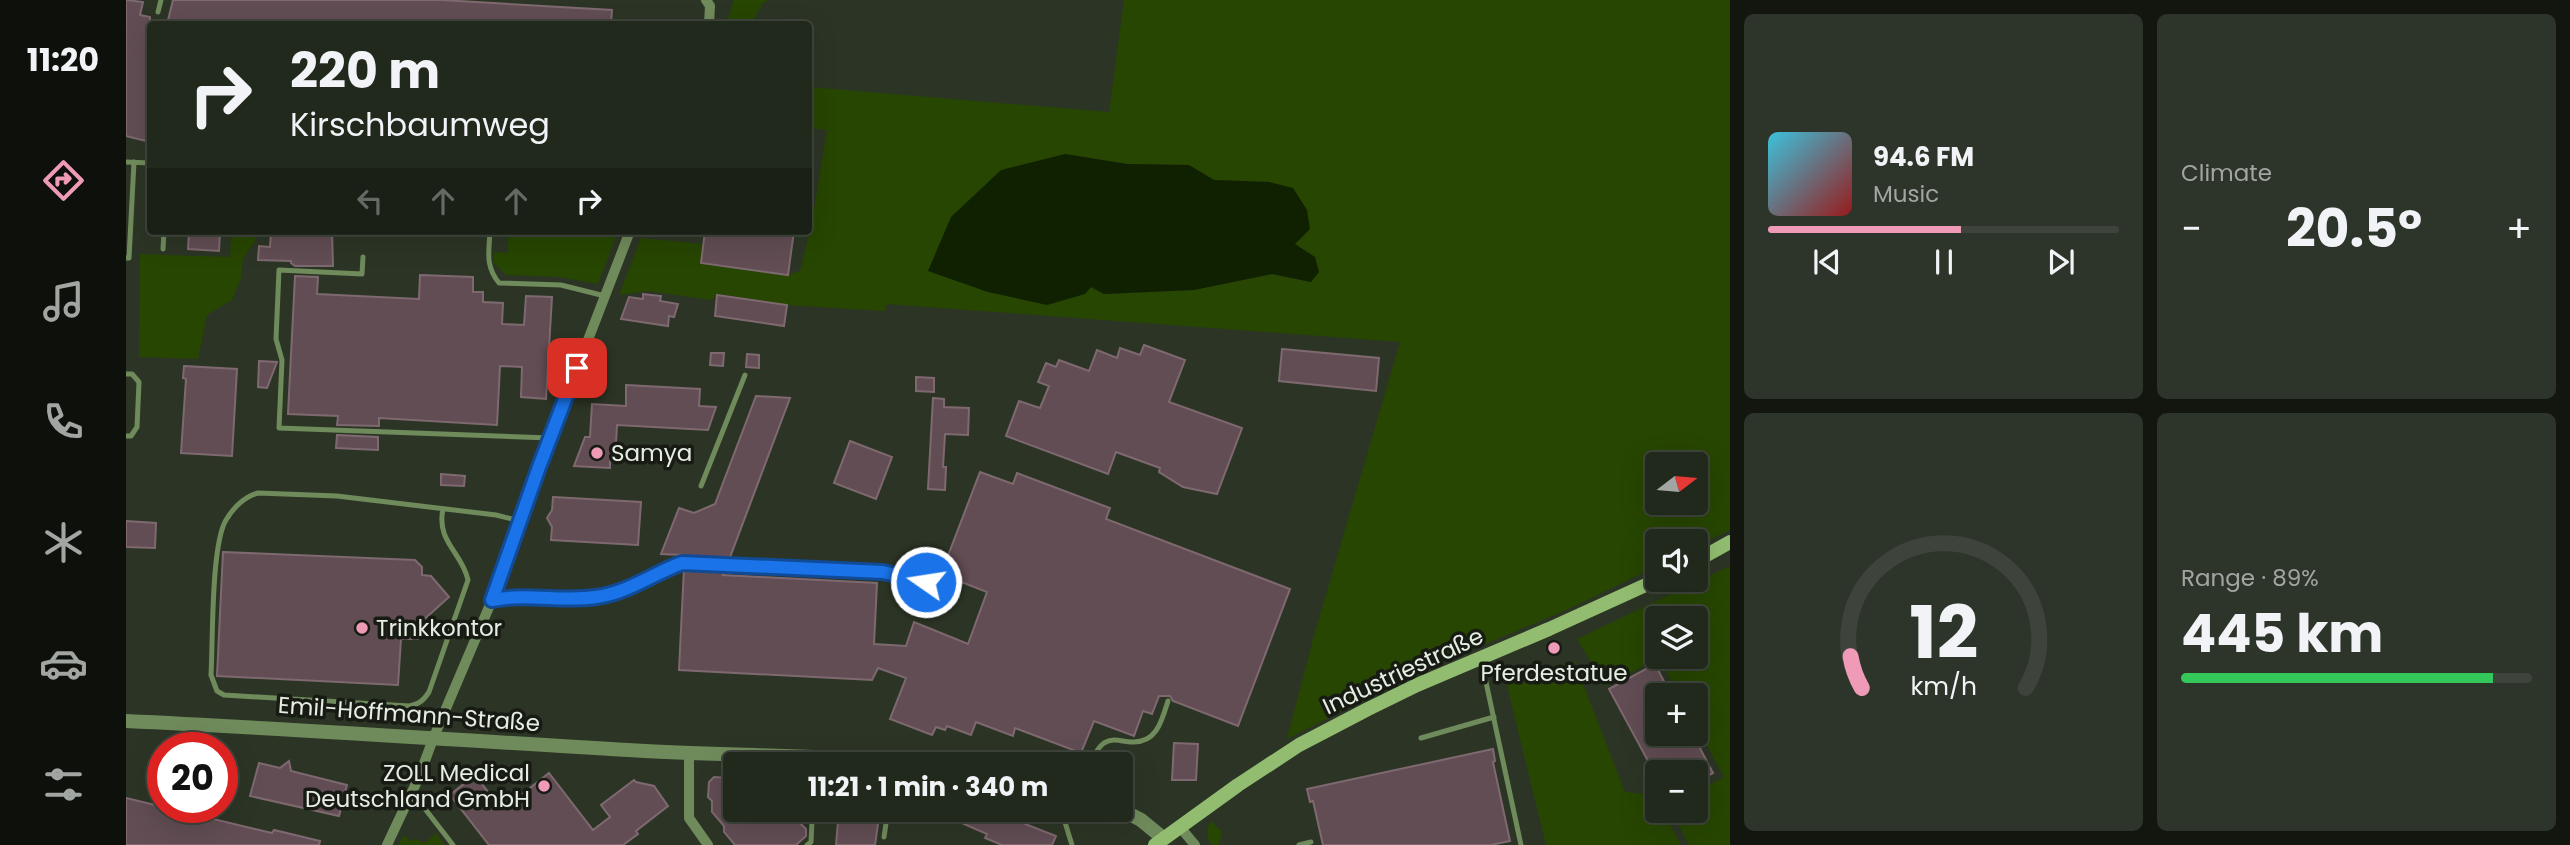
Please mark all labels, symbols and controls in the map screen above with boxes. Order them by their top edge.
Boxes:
text: 11:20 [27,37,99,82]
text: 220 m [290,37,440,105]
icon: right [175,49,266,140]
text: Kirschbaumweg [290,102,550,147]
text: 94.6 FM [1873,139,1974,175]
icon: directions [39,156,88,205]
text: Climate [2181,157,2272,189]
text: Music [1873,178,1939,210]
icon: left [351,182,389,220]
icon: ahead [424,182,462,220]
icon: ahead [497,182,535,220]
icon: right [570,182,608,220]
text: 20.5° [2286,192,2422,265]
text: − [2181,202,2202,255]
text: + [2506,202,2532,255]
icon: previous [1808,243,1846,281]
icon: pause [1925,243,1963,281]
icon: next [2042,243,2080,281]
icon: music [39,277,88,326]
pin [547,338,607,398]
icon: arrive [558,349,596,387]
icon: phone [39,397,88,446]
place label: Samya [611,437,692,469]
marker: Samya [589,445,605,461]
north arrow [1645,452,1708,514]
map controls [1645,452,1708,823]
icon: climate [39,518,88,567]
button: sound [1645,529,1708,592]
position arrow [889,545,963,619]
text: Range · 89% [2181,562,2319,594]
text: 12 [1909,582,1978,683]
text: 445 km [2181,597,2383,670]
button: layers [1645,606,1708,669]
place label: Trinkkontor [376,612,502,644]
marker: Trinkkontor [354,620,370,636]
street label: Industriestraße [1317,620,1489,722]
icon: car [39,639,88,688]
marker: Pferdestatue [1546,640,1562,656]
place label: Pferdestatue [1481,657,1627,689]
text: km/h [1910,669,1977,704]
button: + [1645,683,1708,746]
street label: Emil-Hoffmann-Straße [277,689,541,739]
speed limit sign: 20 [147,732,238,823]
place label: ZOLL Medical Deutschland GmbH [305,757,530,815]
icon: filters [39,760,88,809]
button: − [1645,760,1708,823]
text: 11:21 · 1 min · 340 m [808,769,1048,805]
marker: ZOLL Medical Deutschland GmbH [536,778,552,794]

